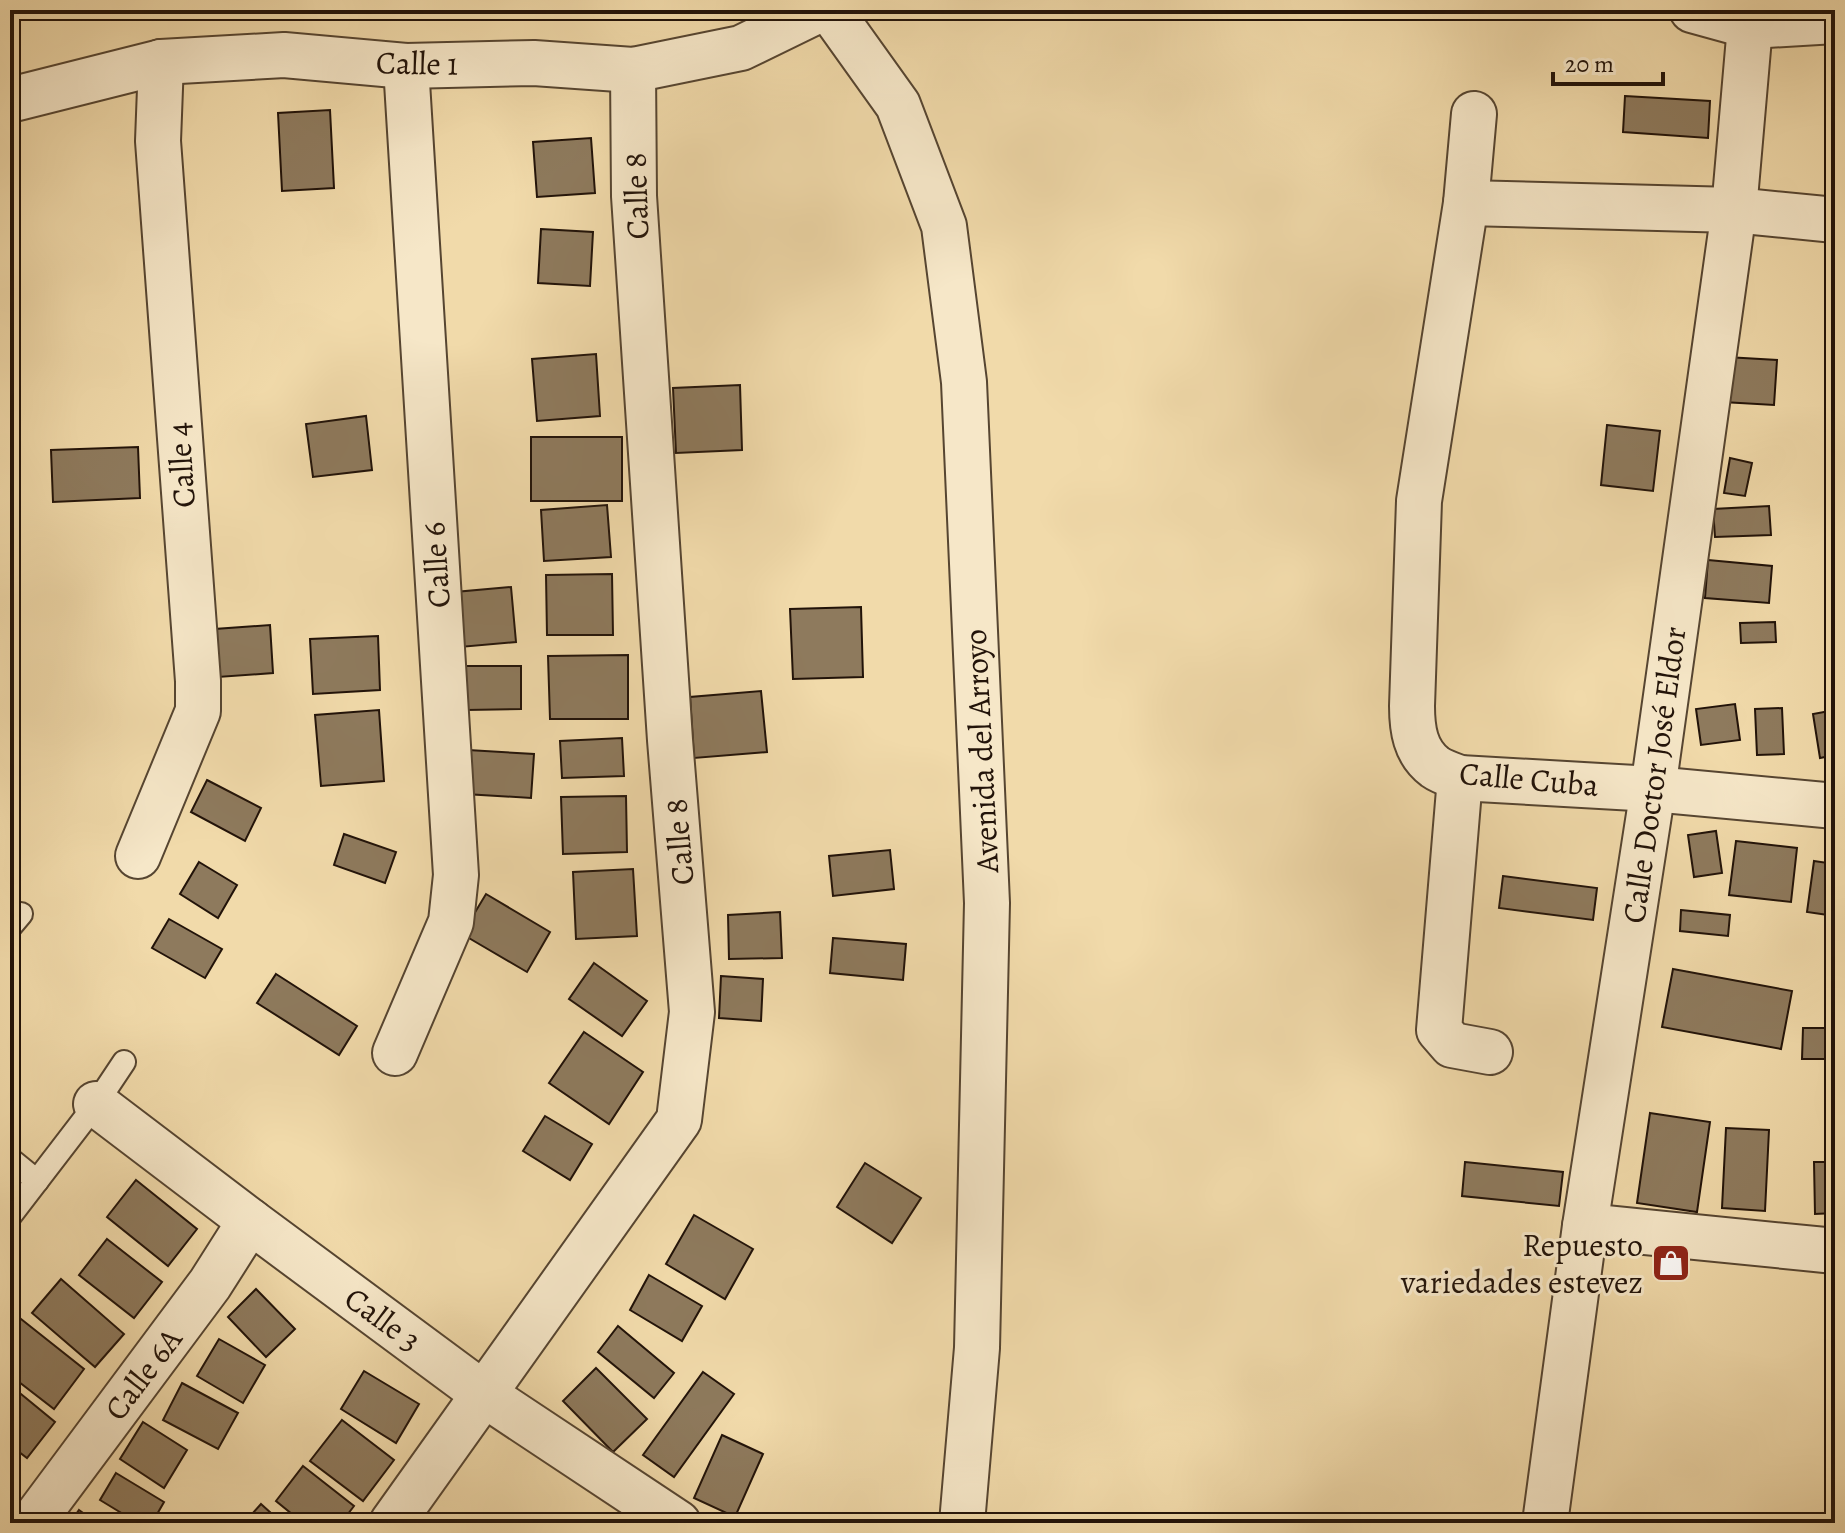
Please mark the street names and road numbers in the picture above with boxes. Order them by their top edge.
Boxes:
street label: Calle 1 [376,40,459,86]
street label: Calle 8 [612,152,660,240]
street label: Calle 4 [156,421,206,509]
street label: Calle 6 [411,521,461,609]
street label: Calle Doctor José Eldor [1611,624,1697,926]
street label: Avenida del Arroyo [953,628,1009,875]
street label: Calle Cuba [1457,751,1601,807]
street label: Calle 8 [653,797,705,887]
street label: Calle 3 [336,1276,430,1362]
street label: Calle 6A [94,1318,193,1429]

